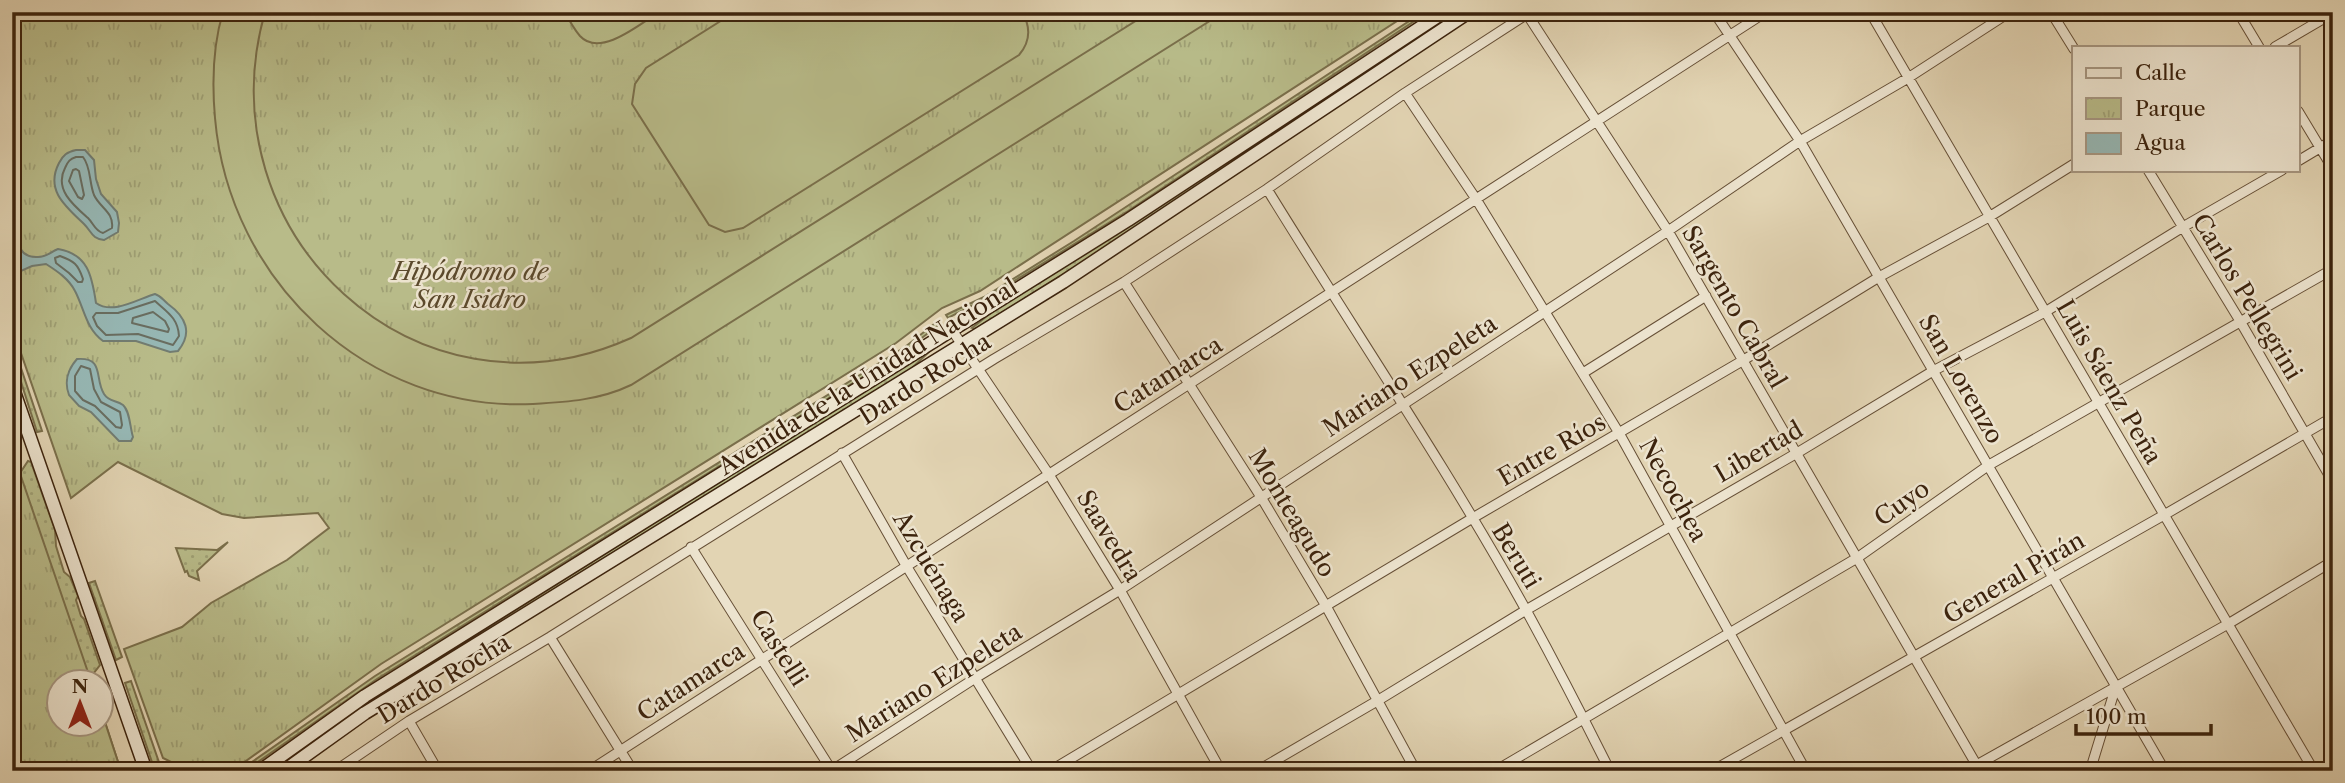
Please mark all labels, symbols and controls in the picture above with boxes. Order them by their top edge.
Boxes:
legend [2072,46,2300,172]
text: Calle [2135,60,2187,85]
text: Parque [2135,96,2206,121]
text: Agua [2134,130,2187,155]
street label: Carlos Pellegrini [2186,208,2308,385]
street label: Sargento Cabral [1676,220,1793,393]
park label: Hipódromo de San Isidro [390,257,550,314]
street label: Avenida de la Unidad Nacional [712,272,1023,482]
street label: Luis Sáenz Peña [2051,294,2168,469]
street label: Mariano Ezpeleta [1317,308,1503,443]
street label: San Lorenzo [1913,309,2010,448]
street label: Dardo Rocha [853,326,996,431]
street label: Catamarca [1108,330,1228,419]
street label: Entre Ríos [1493,407,1611,492]
street label: Libertad [1710,415,1808,488]
street label: Necochea [1633,433,1714,547]
street label: Monteagudo [1243,443,1342,582]
street label: Cuyo [1869,473,1935,532]
street label: Saavedra [1071,485,1148,587]
street label: Azcuénaga [887,505,976,628]
street label: Beruti [1486,518,1547,594]
street label: General Pirán [1938,525,2090,630]
street label: Castelli [745,604,814,691]
street label: Mariano Ezpeleta [840,617,1027,748]
street label: Dardo Rocha [372,627,516,730]
street label: Catamarca [632,636,750,727]
north arrow [46,668,116,738]
text: N [72,675,88,698]
scale bar [2076,692,2210,736]
text: 100 m [2086,704,2147,729]

